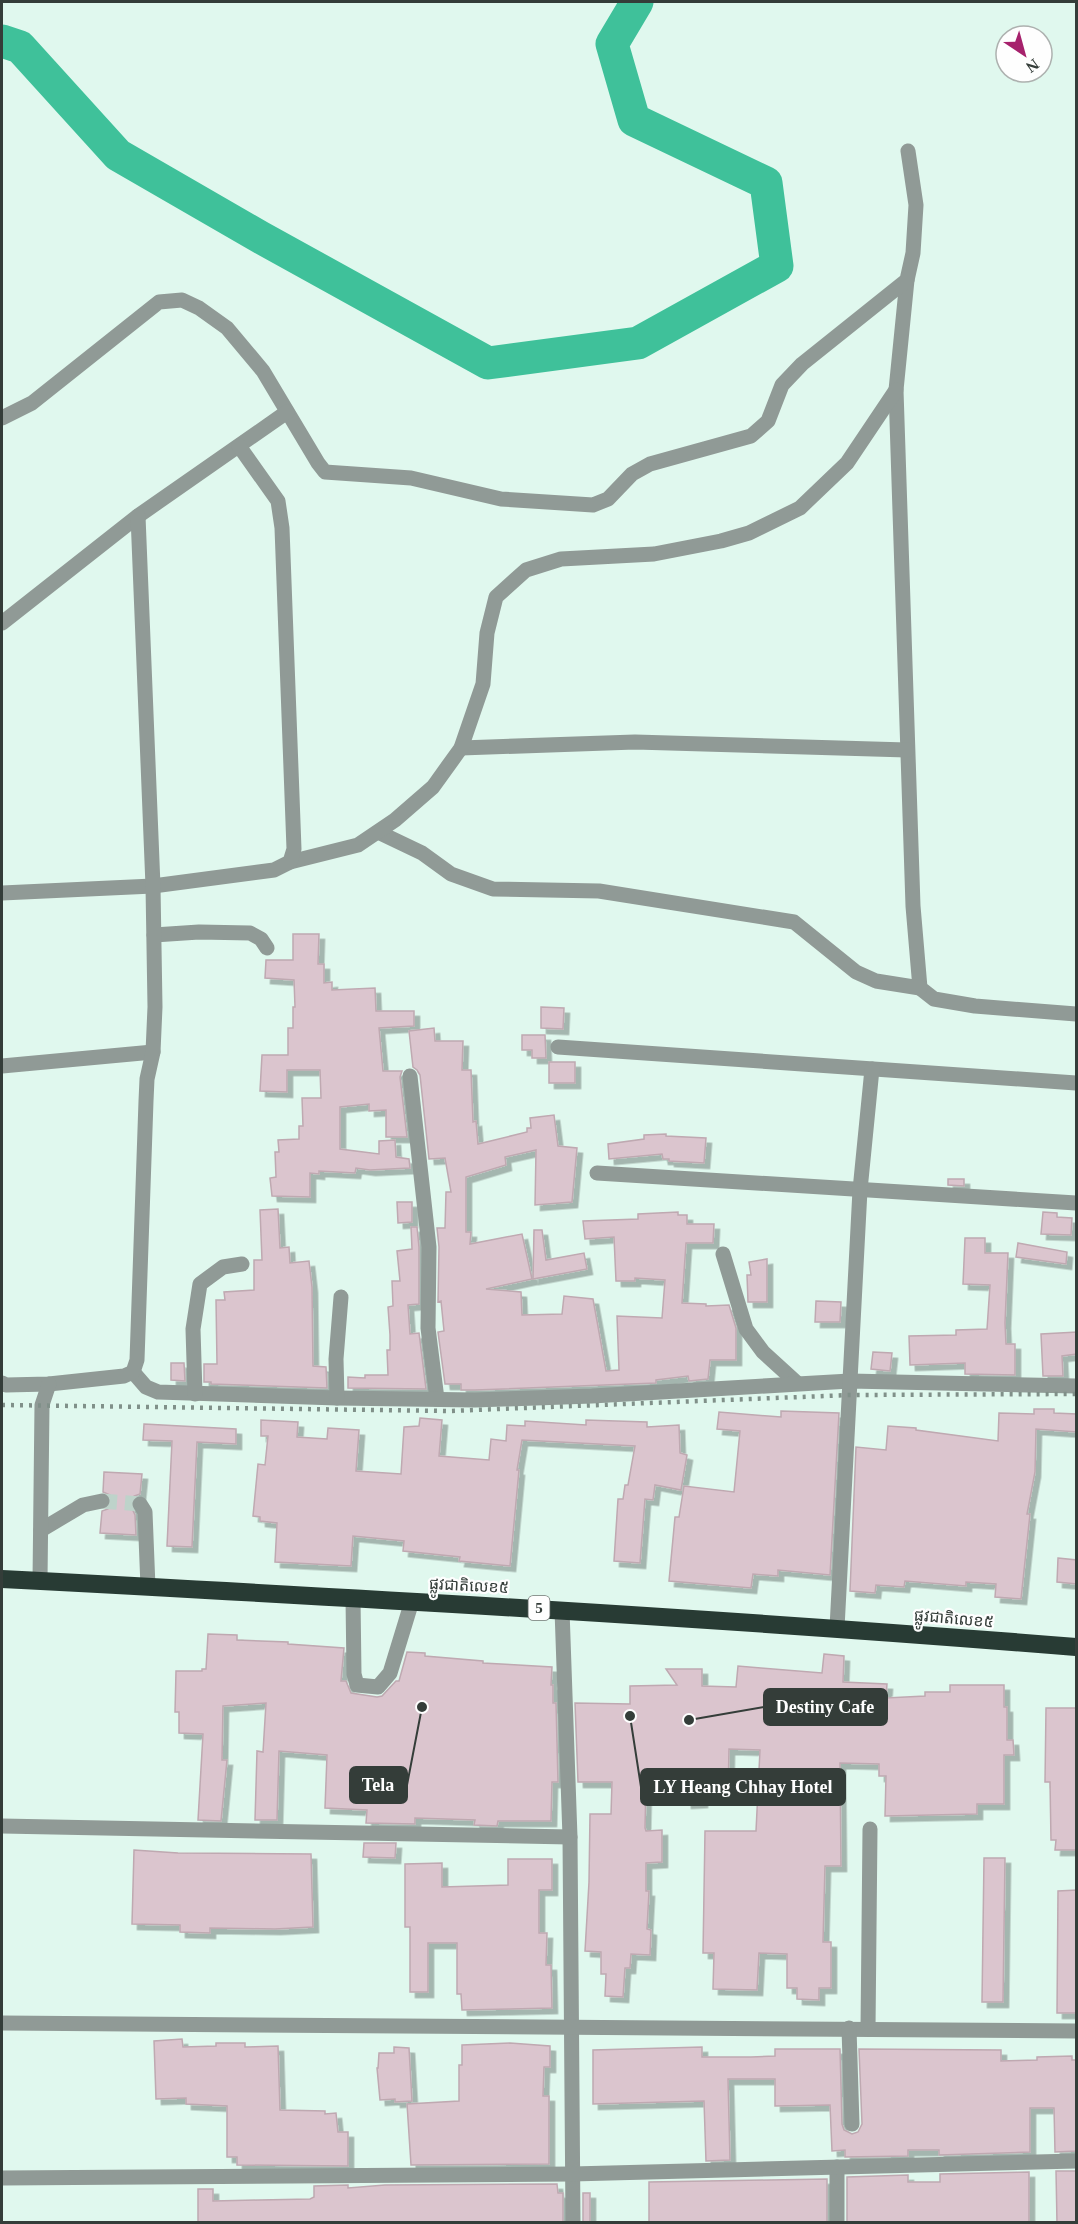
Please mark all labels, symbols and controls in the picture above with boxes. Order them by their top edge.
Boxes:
north arrow [994,24,1054,84]
text: N [1022,55,1042,76]
street label: ផ្លូវជាតិលេខ៥ [428,1574,509,1602]
road number: 5 [528,1596,550,1620]
street label: ផ្លូវជាតិលេខ៥ [913,1606,995,1636]
callout: Destiny Cafe [764,1689,887,1725]
text: Destiny Cafe [776,1697,874,1717]
callout: Tela [350,1767,407,1803]
callout: LY Heang Chhay Hotel [641,1769,845,1805]
text: Tela [362,1775,394,1795]
text: LY Heang Chhay Hotel [653,1777,833,1797]

